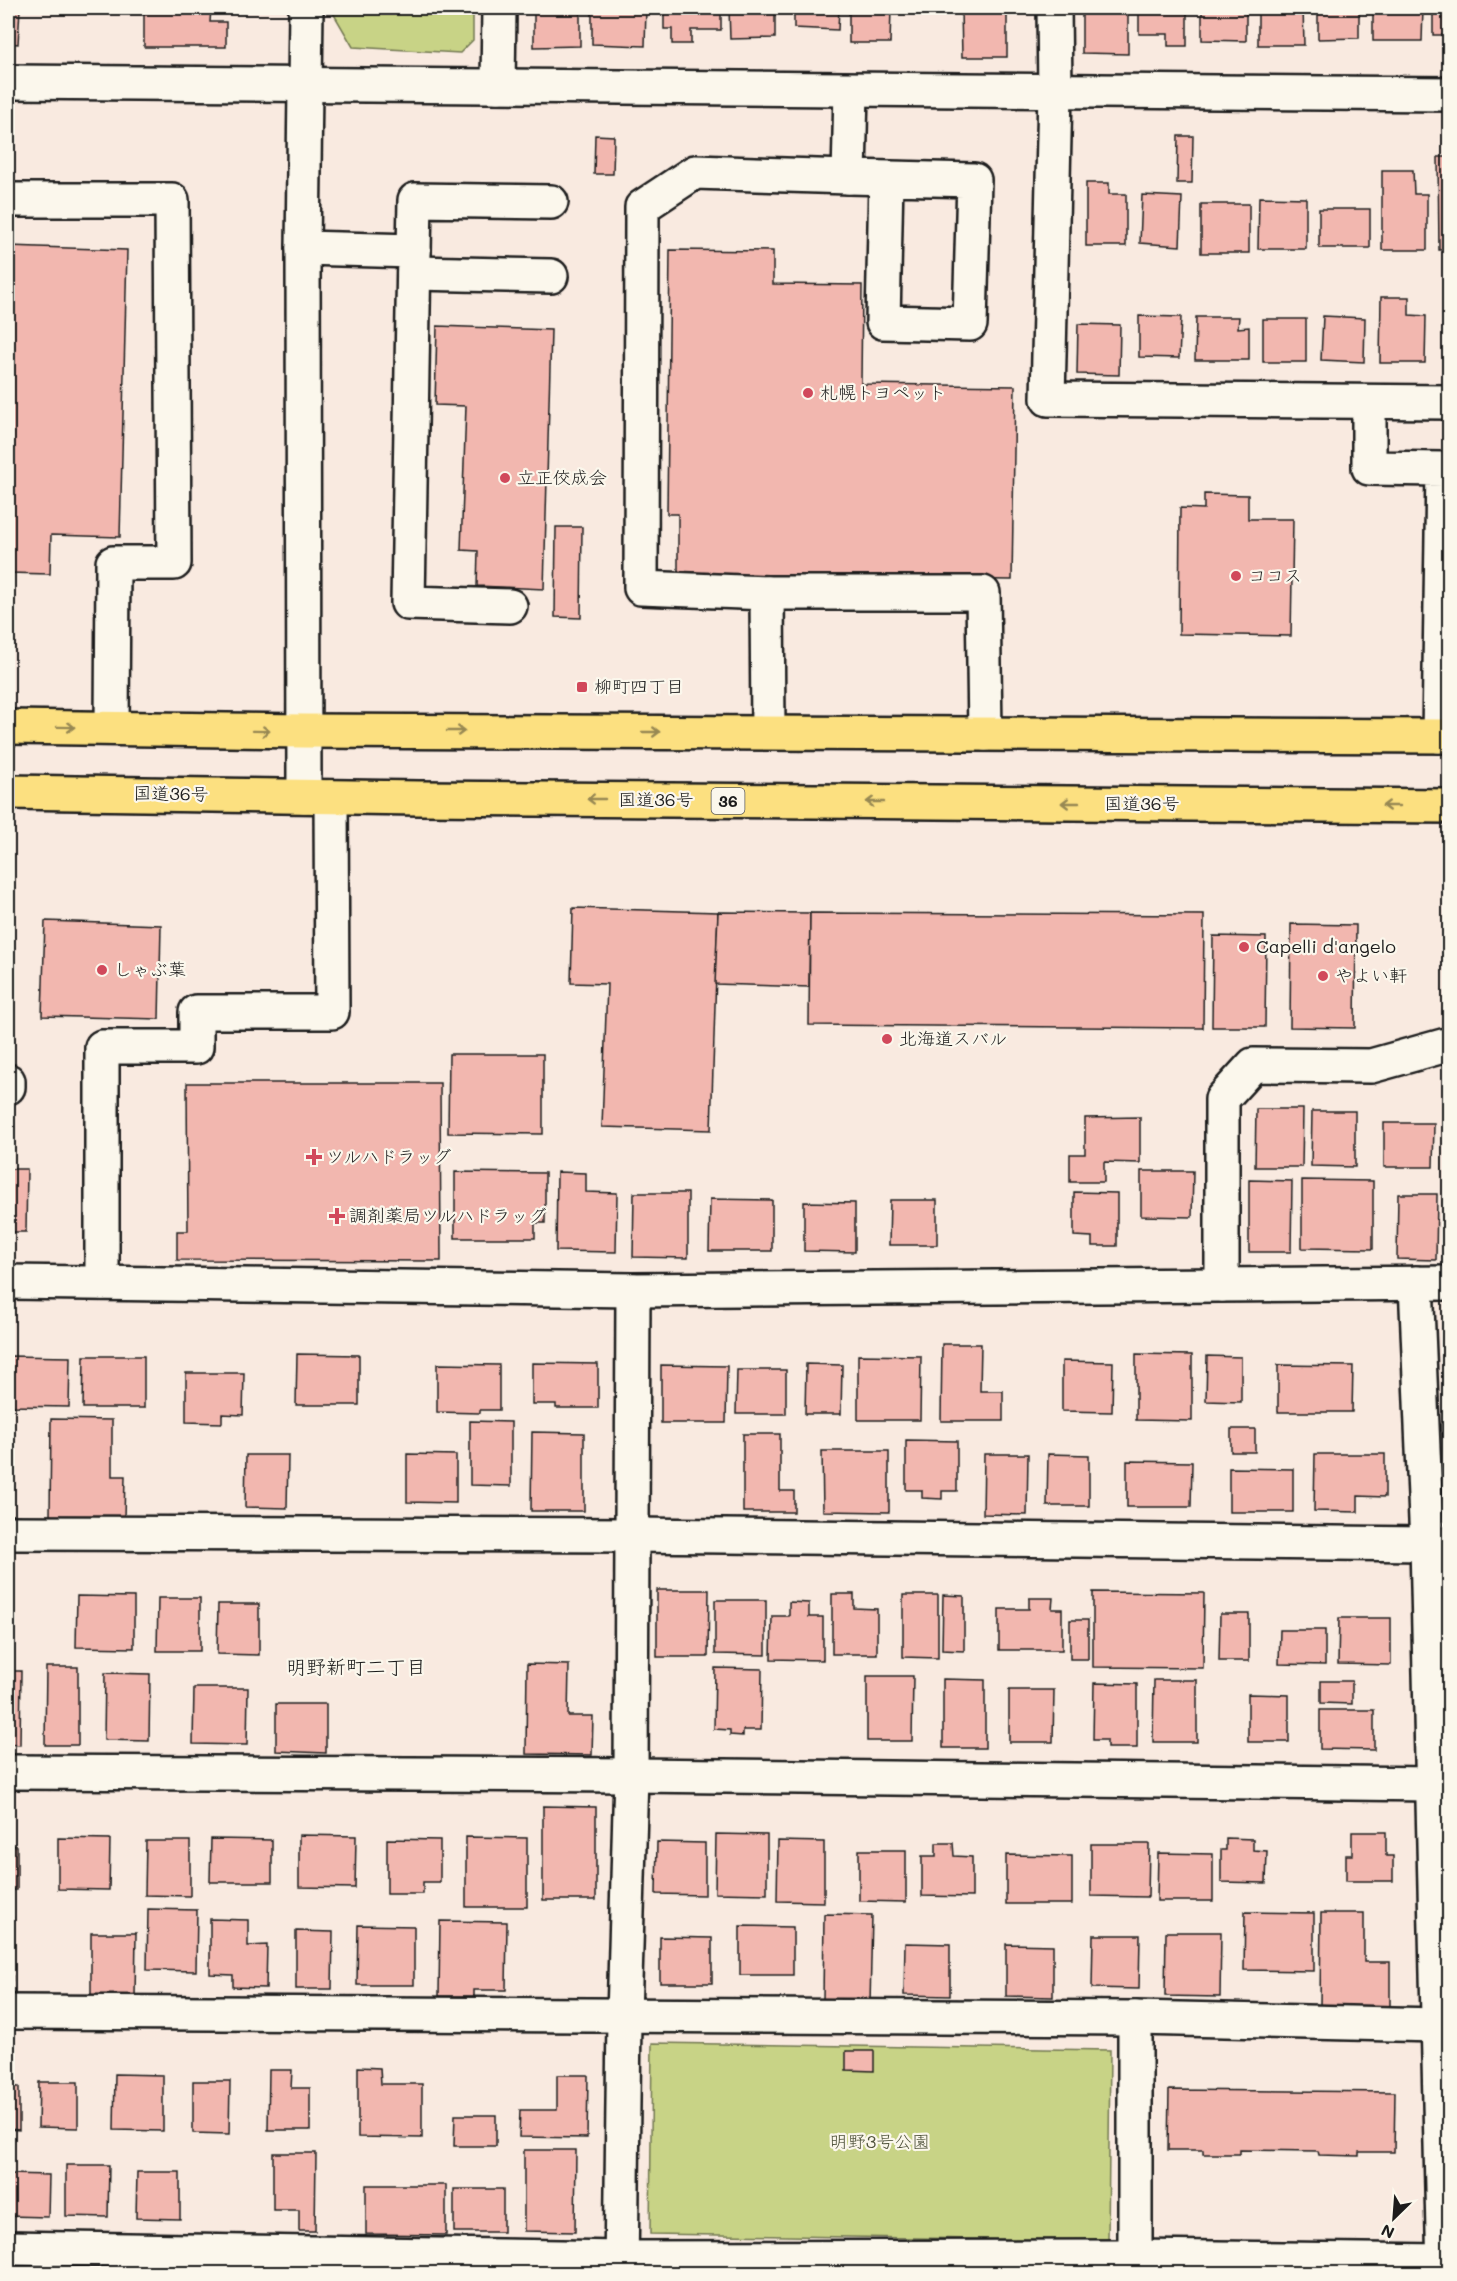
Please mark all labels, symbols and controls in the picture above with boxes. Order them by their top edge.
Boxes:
place label: 札幌トヨペット [820,380,946,404]
marker: 札幌トヨペット [801,386,815,400]
place label: 立正佼成会 [517,465,607,489]
marker: 立正佼成会 [498,471,512,485]
place label: ココス [1248,563,1302,587]
marker: ココス [1229,569,1243,583]
place label: 柳町四丁目 [594,674,684,698]
marker: 柳町四丁目 [575,680,589,694]
one-way arrow [55,721,75,733]
one-way arrow [250,725,270,737]
one-way arrow [445,725,465,737]
one-way arrow [640,726,660,737]
street label: 国道36号 [133,780,209,806]
street label: 国道36号 [618,787,694,811]
road number: 36 [712,788,744,814]
street label: 国道36号 [1104,791,1180,815]
one-way arrow [587,794,607,805]
one-way arrow [866,796,886,808]
one-way arrow [1061,797,1081,809]
one-way arrow [1382,800,1402,812]
place label: Capelli d'angelo [1256,934,1396,958]
marker: Capelli d'angelo [1237,940,1251,954]
place label: しゃぶ葉 [114,957,186,981]
marker: しゃぶ葉 [95,963,109,977]
place label: やよい軒 [1335,963,1407,987]
marker: やよい軒 [1316,969,1330,983]
place label: 北海道スバル [899,1026,1007,1050]
marker: 北海道スバル [880,1032,894,1046]
place label: ツルハドラッグ [326,1144,451,1168]
marker: ツルハドラッグ [307,1150,321,1164]
place label: 調剤薬局ツルハドラッグ [349,1203,546,1227]
marker: 調剤薬局ツルハドラッグ [330,1209,344,1223]
district label: 明野新町二丁目 [286,1653,426,1679]
park label: 明野3号公園 [830,2129,930,2153]
north arrow [1364,2188,1424,2248]
text: N [1378,2220,1397,2244]

